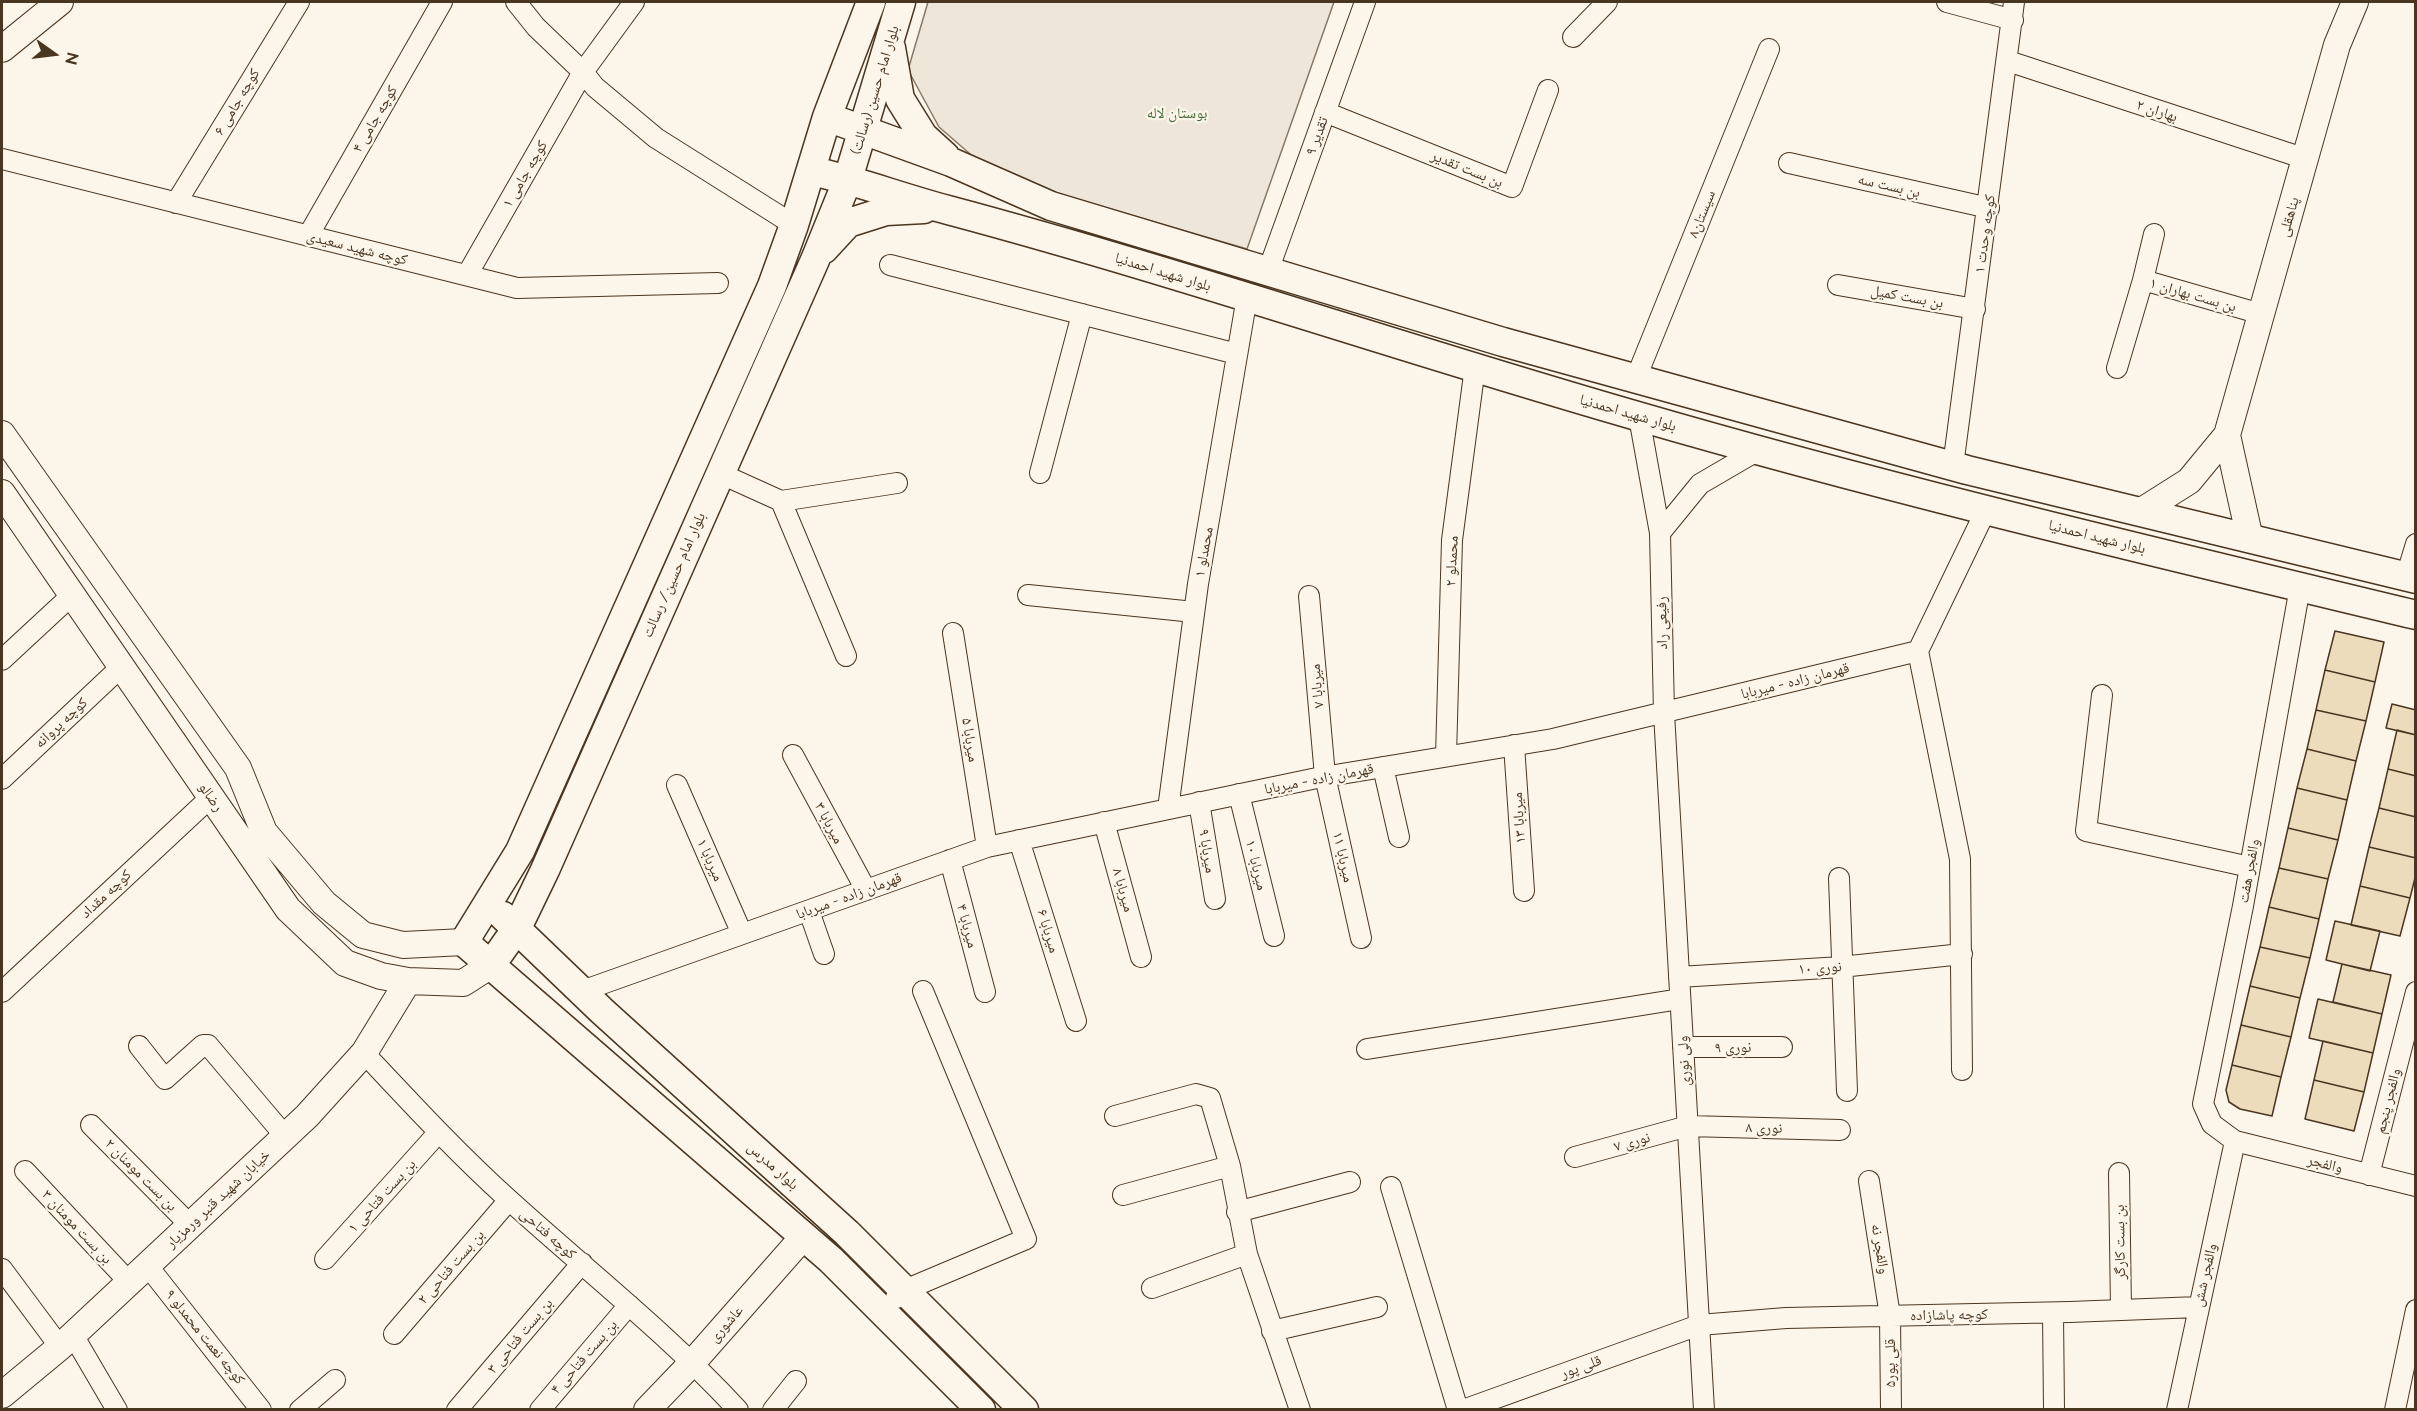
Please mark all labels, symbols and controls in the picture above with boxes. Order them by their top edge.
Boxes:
street label: بلوار امام حسین (رسالت) [847,23,903,157]
north arrow [24,24,84,84]
text: N [61,50,83,67]
street label: کوچه جامی ۶ [210,65,264,139]
street label: کوچه جامی ۴ [349,82,401,156]
street label: بهاران ۲ [2134,96,2180,126]
park label: بوستان لاله [1147,104,1207,122]
street label: ۹ تقدیر [1302,114,1332,158]
street label: کوچه جامی ۱ [499,137,551,211]
street label: بن بست تقدیر [1428,146,1506,192]
street label: بن بست سه [1856,170,1922,202]
street label: سیستان۸ [1684,187,1720,241]
street label: کوچه وحدت ۱ [1971,194,1999,274]
street label: پناهقلی [2275,195,2303,239]
street label: کوچه شهید سعیدی [305,227,409,269]
street label: بلوار شهید احمدنیا [1113,249,1213,295]
street label: بن بست بهاران ۱ [2148,274,2238,316]
street label: بن بست کمیل [1869,282,1945,312]
street label: بلوار شهید احمدنیا [1578,391,1678,435]
street label: بلوار امام حسین/ رسالت [638,510,710,640]
street label: بلوار شهید احمدنیا [2046,516,2148,558]
street label: محمدلو ۱ [1191,525,1217,579]
street label: محمدلو ۲ [1442,535,1462,587]
street label: رفیعی راد [1653,596,1671,650]
street label: قهرمان زاده - میربابا [1739,659,1851,703]
street label: میربابا ۷ [1306,663,1328,709]
street label: کوچه پروانه [31,694,91,752]
street label: میربابا ۵ [958,717,982,763]
street label: قهرمان زاده - میربابا [1263,760,1375,798]
street label: رضالو [195,779,227,815]
street label: میربابا ۱۳ [1508,792,1530,844]
street label: میربابا ۳ [811,799,847,847]
street label: میربابا ۹ [1195,828,1219,874]
street label: میربابا ۱۱ [1328,830,1358,884]
street label: میربابا ۱ [693,836,727,884]
street label: والفجر هفت [2234,837,2264,905]
street label: میربابا ۱۰ [1241,838,1271,892]
street label: کوچه مقداد [77,866,135,922]
street label: میربابا ۸ [1108,866,1138,914]
street label: قهرمان زاده - میربابا [794,869,904,923]
street label: میربابا ۴ [953,902,981,950]
street label: میربابا ۶ [1033,907,1063,955]
street label: نوری ۱۰ [1798,958,1842,978]
street label: ولی نوری [1674,1035,1694,1087]
street label: نوری ۹ [1715,1038,1751,1056]
street label: والفجر پنجم [2371,1066,2405,1136]
street label: نوری ۸ [1745,1119,1783,1137]
street label: نوری ۷ [1612,1128,1652,1156]
street label: ۲ بن بست مومنان [101,1135,181,1215]
street label: بلوار مدرس [744,1138,802,1194]
street label: خیابان شهید قنبر ورمزیار [162,1146,274,1252]
street label: والفجر [2306,1151,2344,1177]
street label: بن بست فتاحی ۱ [344,1156,420,1236]
street label: ۳ بن بست مومنان [38,1186,116,1268]
street label: بن بست کارگر [2110,1204,2130,1280]
street label: کوچه فتاحی [516,1205,580,1263]
street label: والفجر نه [1867,1223,1893,1275]
street label: بن بست فتاحی ۲ [414,1226,488,1308]
street label: والفجر شش [2189,1242,2221,1308]
street label: کوچه نعمت محمدلو ۹ [161,1286,249,1388]
street label: بن بست فتاحی ۳ [483,1295,557,1377]
street label: عاشوری [705,1302,747,1346]
street label: کوچه پاشازاده [1910,1305,1988,1325]
street label: بن بست فتاحی ۴ [547,1316,621,1398]
street label: قلی پور۵ [1881,1339,1899,1387]
street label: قلی پور [1558,1351,1604,1383]

